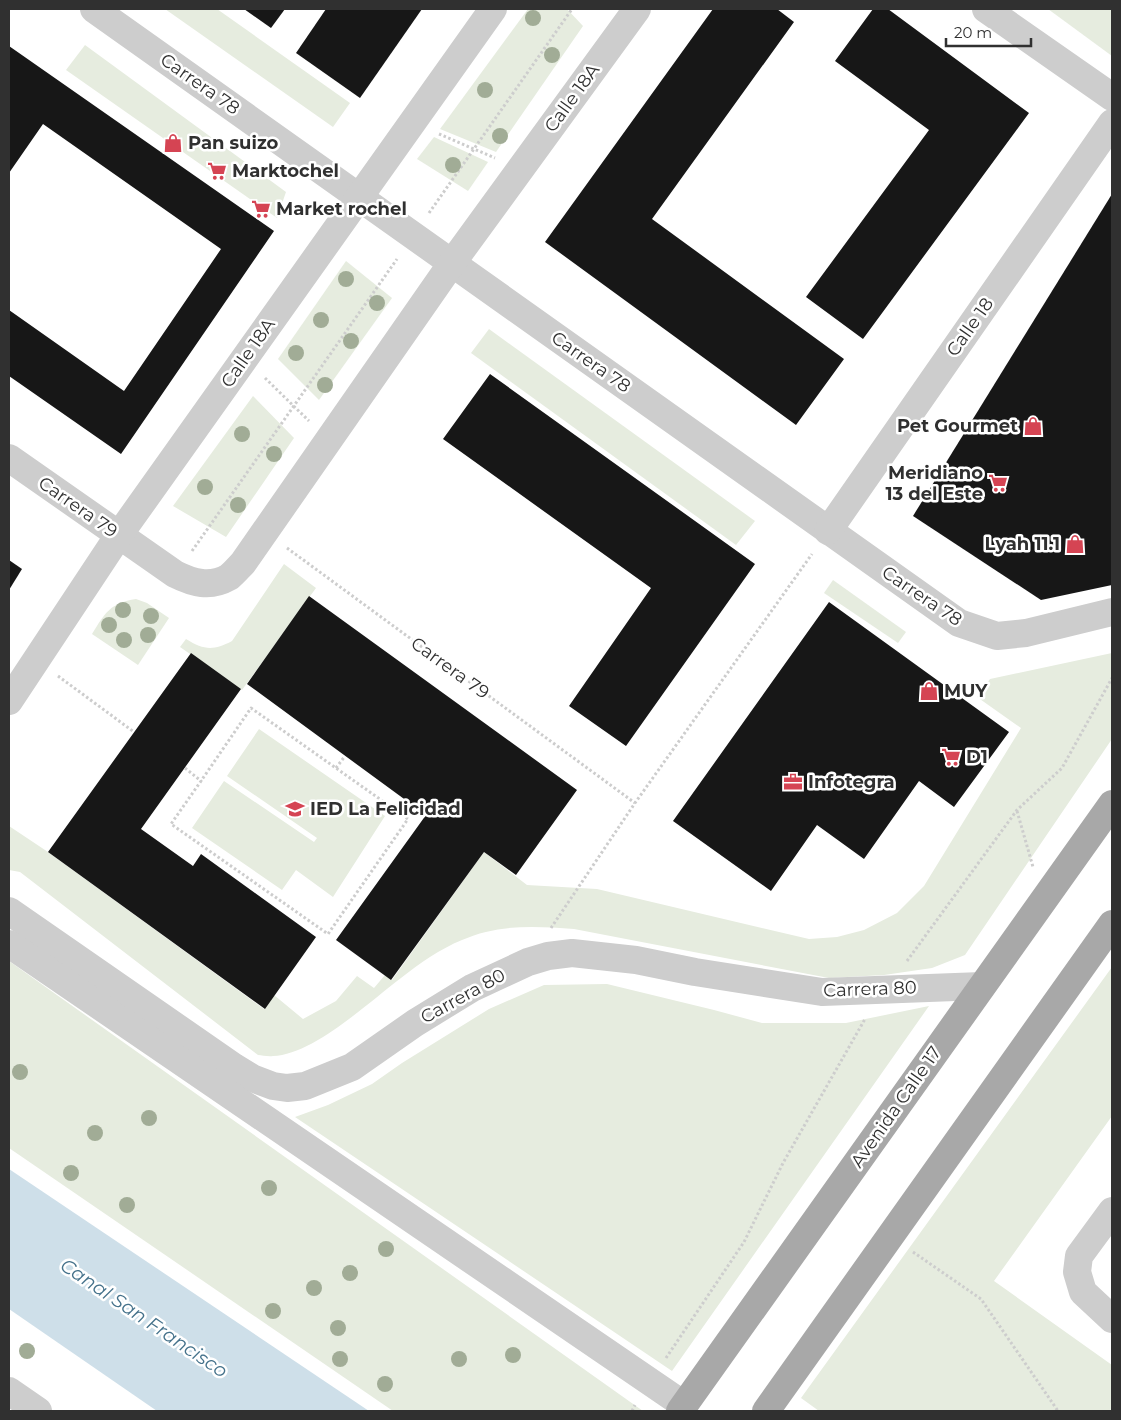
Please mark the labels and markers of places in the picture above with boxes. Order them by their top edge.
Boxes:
shop icon: Pan suizo [162,132,184,154]
place label: Pan suizo [188,132,279,154]
supermarket icon: Marktochel [206,160,228,182]
place label: Marktochel [232,160,339,182]
supermarket icon: Market rochel [250,198,272,220]
place label: Market rochel [276,198,407,220]
place label: Pet Gourmet [897,415,1018,437]
shop icon: Pet Gourmet [1022,415,1044,437]
place label: Meridiano 13 del Este [885,462,983,505]
supermarket icon: Meridiano 13 del Este [987,472,1009,494]
place label: Lyah 11.1 [985,533,1060,555]
shop icon: Lyah 11.1 [1064,533,1086,555]
shop icon: MUY [918,680,940,702]
place label: MUY [944,680,988,702]
supermarket icon: D1 [940,746,962,768]
place label: D1 [966,746,988,768]
office icon: Infotegra [782,771,804,793]
place label: Infotegra [808,771,895,793]
school or university icon: IED La Felicidad [284,798,306,820]
place label: IED La Felicidad [310,798,461,820]

